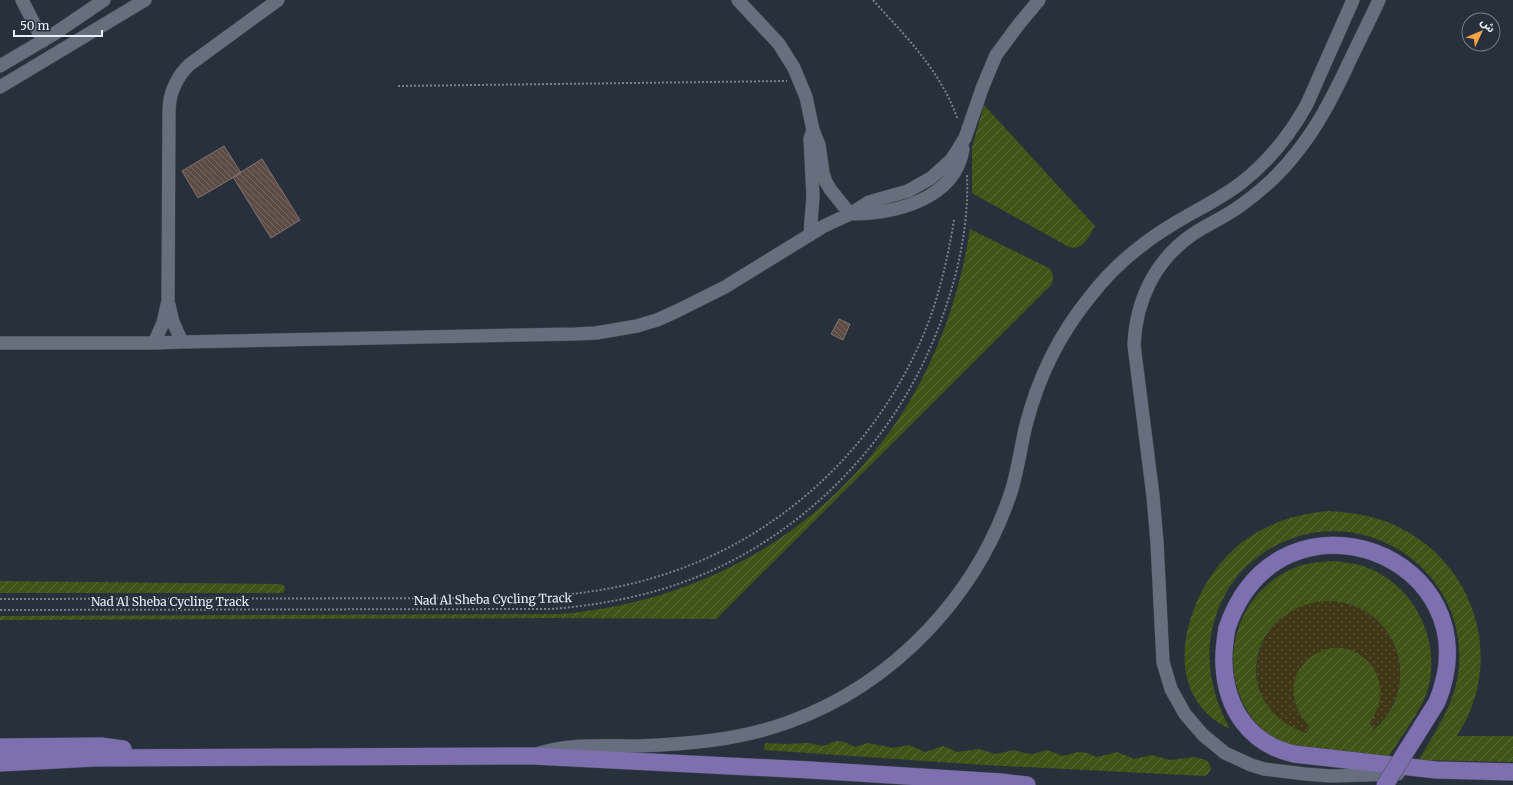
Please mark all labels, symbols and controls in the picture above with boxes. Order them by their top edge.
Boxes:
scale bar [14,12,102,38]
north arrow [1461,12,1501,52]
text: ش [1478,15,1498,35]
text: 50 m [20,18,49,33]
street label: Nad Al Sheba Cycling Track [414,590,573,608]
street label: Nad Al Sheba Cycling Track [91,594,250,609]

